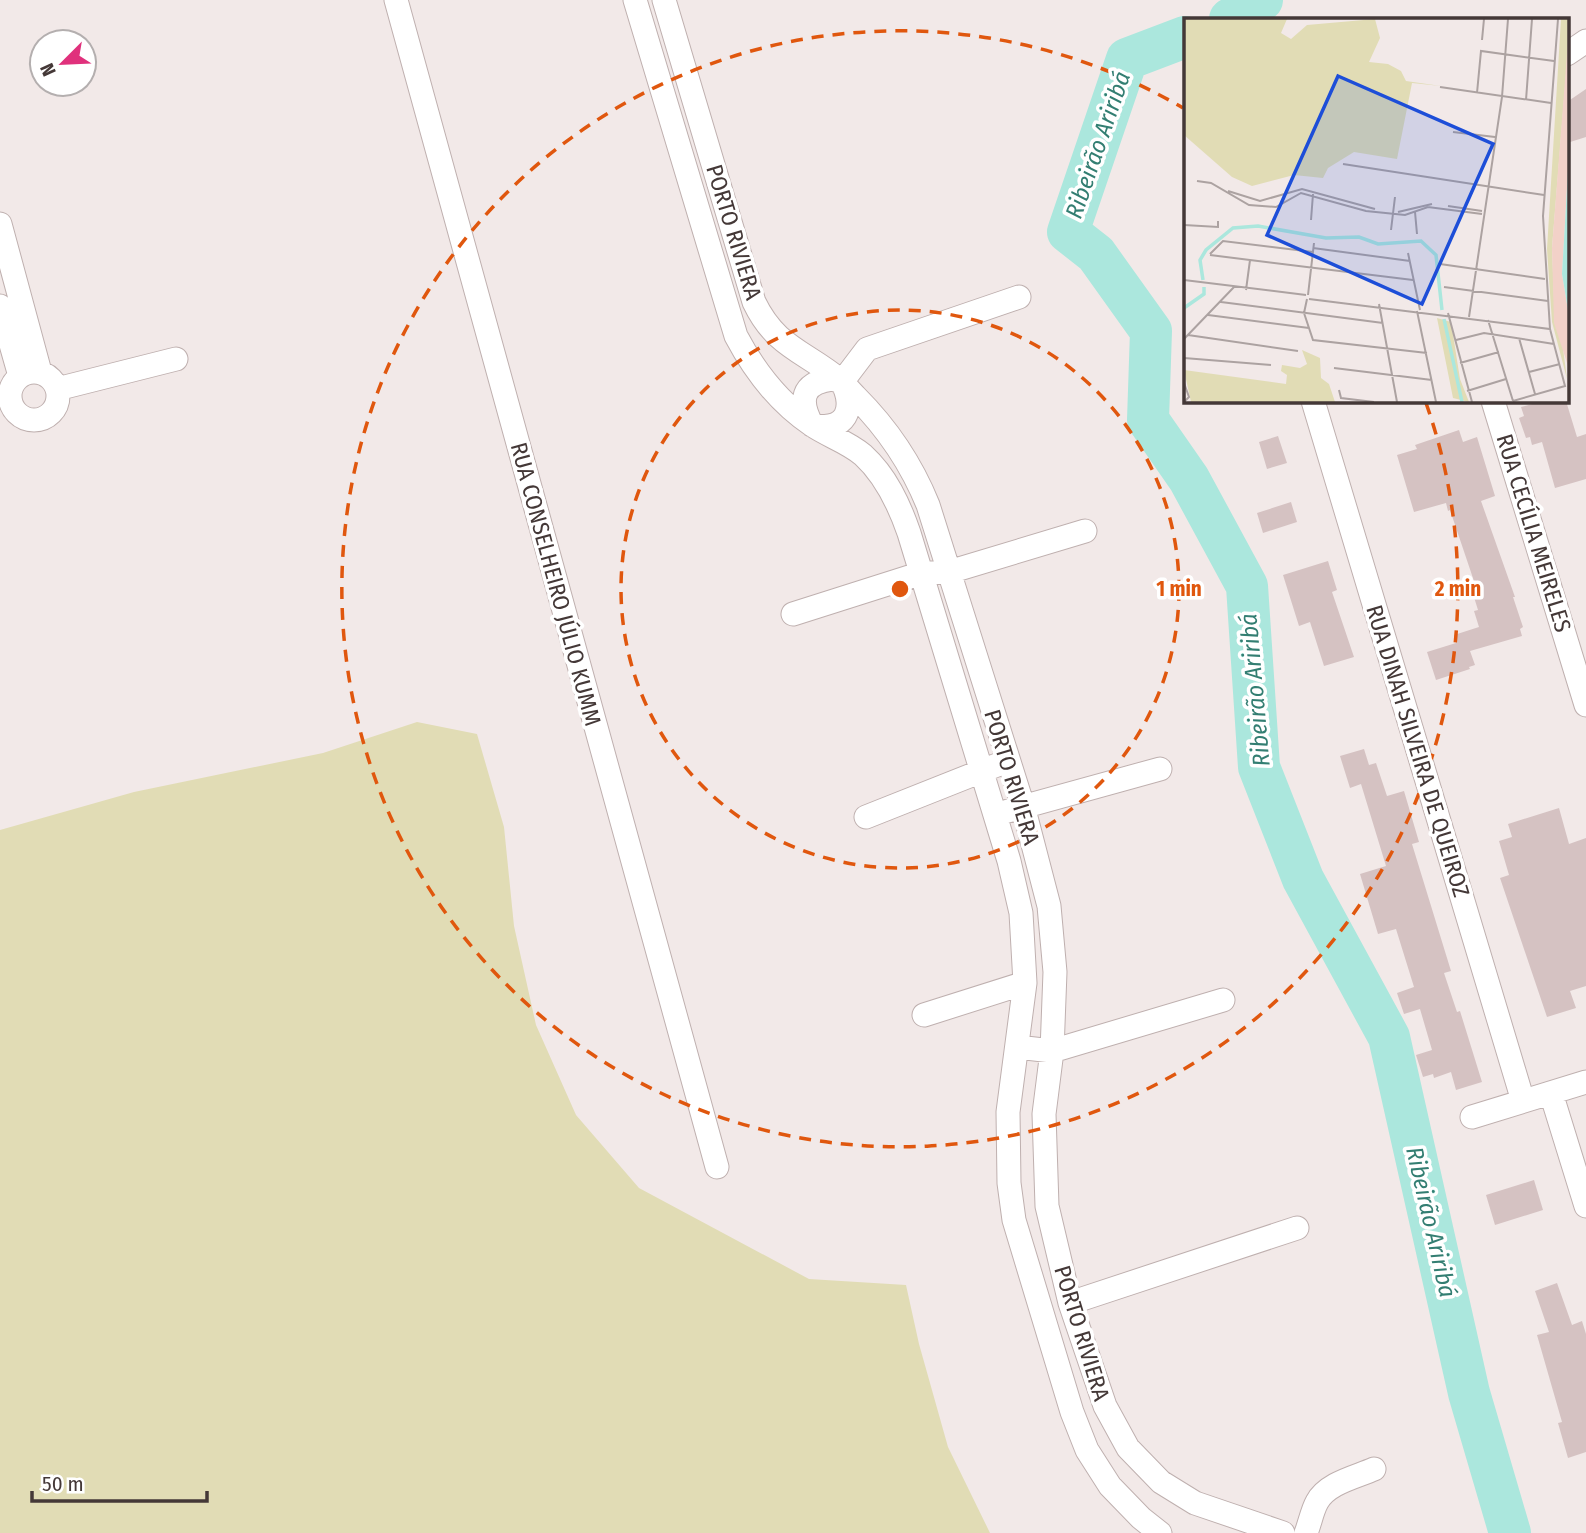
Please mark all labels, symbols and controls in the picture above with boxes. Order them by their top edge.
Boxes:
inset map [1184,18,1568,402]
north arrow [28,28,98,98]
text: N [35,60,61,80]
water label: Ribeirão Ariribá [1060,68,1136,222]
street label: PORTO RIVIERA [700,161,768,303]
street label: RUA CECÍLIA MEIRELES [1491,430,1578,635]
street label: RUA CONSELHEIRO JÚLIO KUMM [505,439,608,729]
text: 1 min [1156,576,1202,602]
text: 2 min [1434,576,1481,602]
centre of rings [888,577,912,601]
street label: RUA DINAH SILVEIRA DE QUEIROZ [1360,602,1476,901]
water label: Ribeirão Ariribá [1234,612,1276,768]
street label: PORTO RIVIERA [978,706,1046,848]
water label: Ribeirão Ariribá [1400,1144,1462,1300]
street label: PORTO RIVIERA [1048,1262,1116,1404]
scale bar [32,1460,206,1504]
text: 50 m [42,1471,84,1497]

